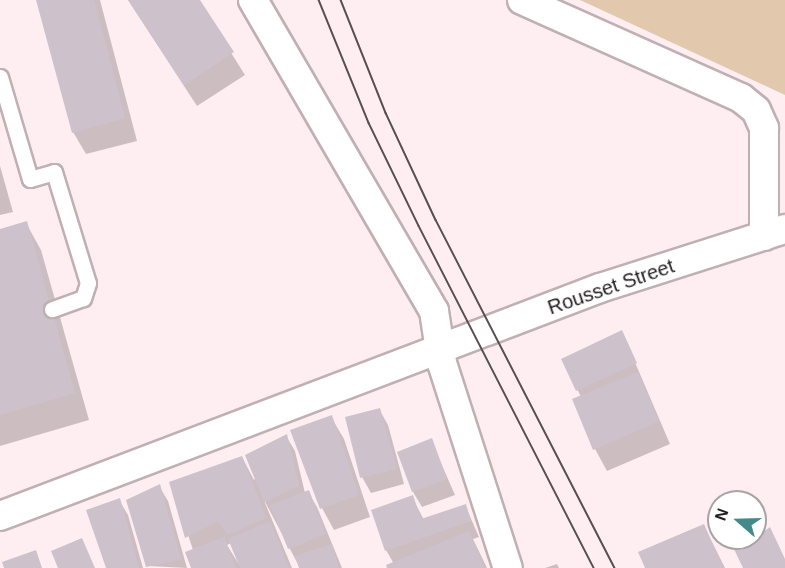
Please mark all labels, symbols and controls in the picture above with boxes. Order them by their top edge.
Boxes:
street label: Rousset Street [545,254,677,320]
north arrow [707,490,767,550]
text: N [712,506,731,523]

